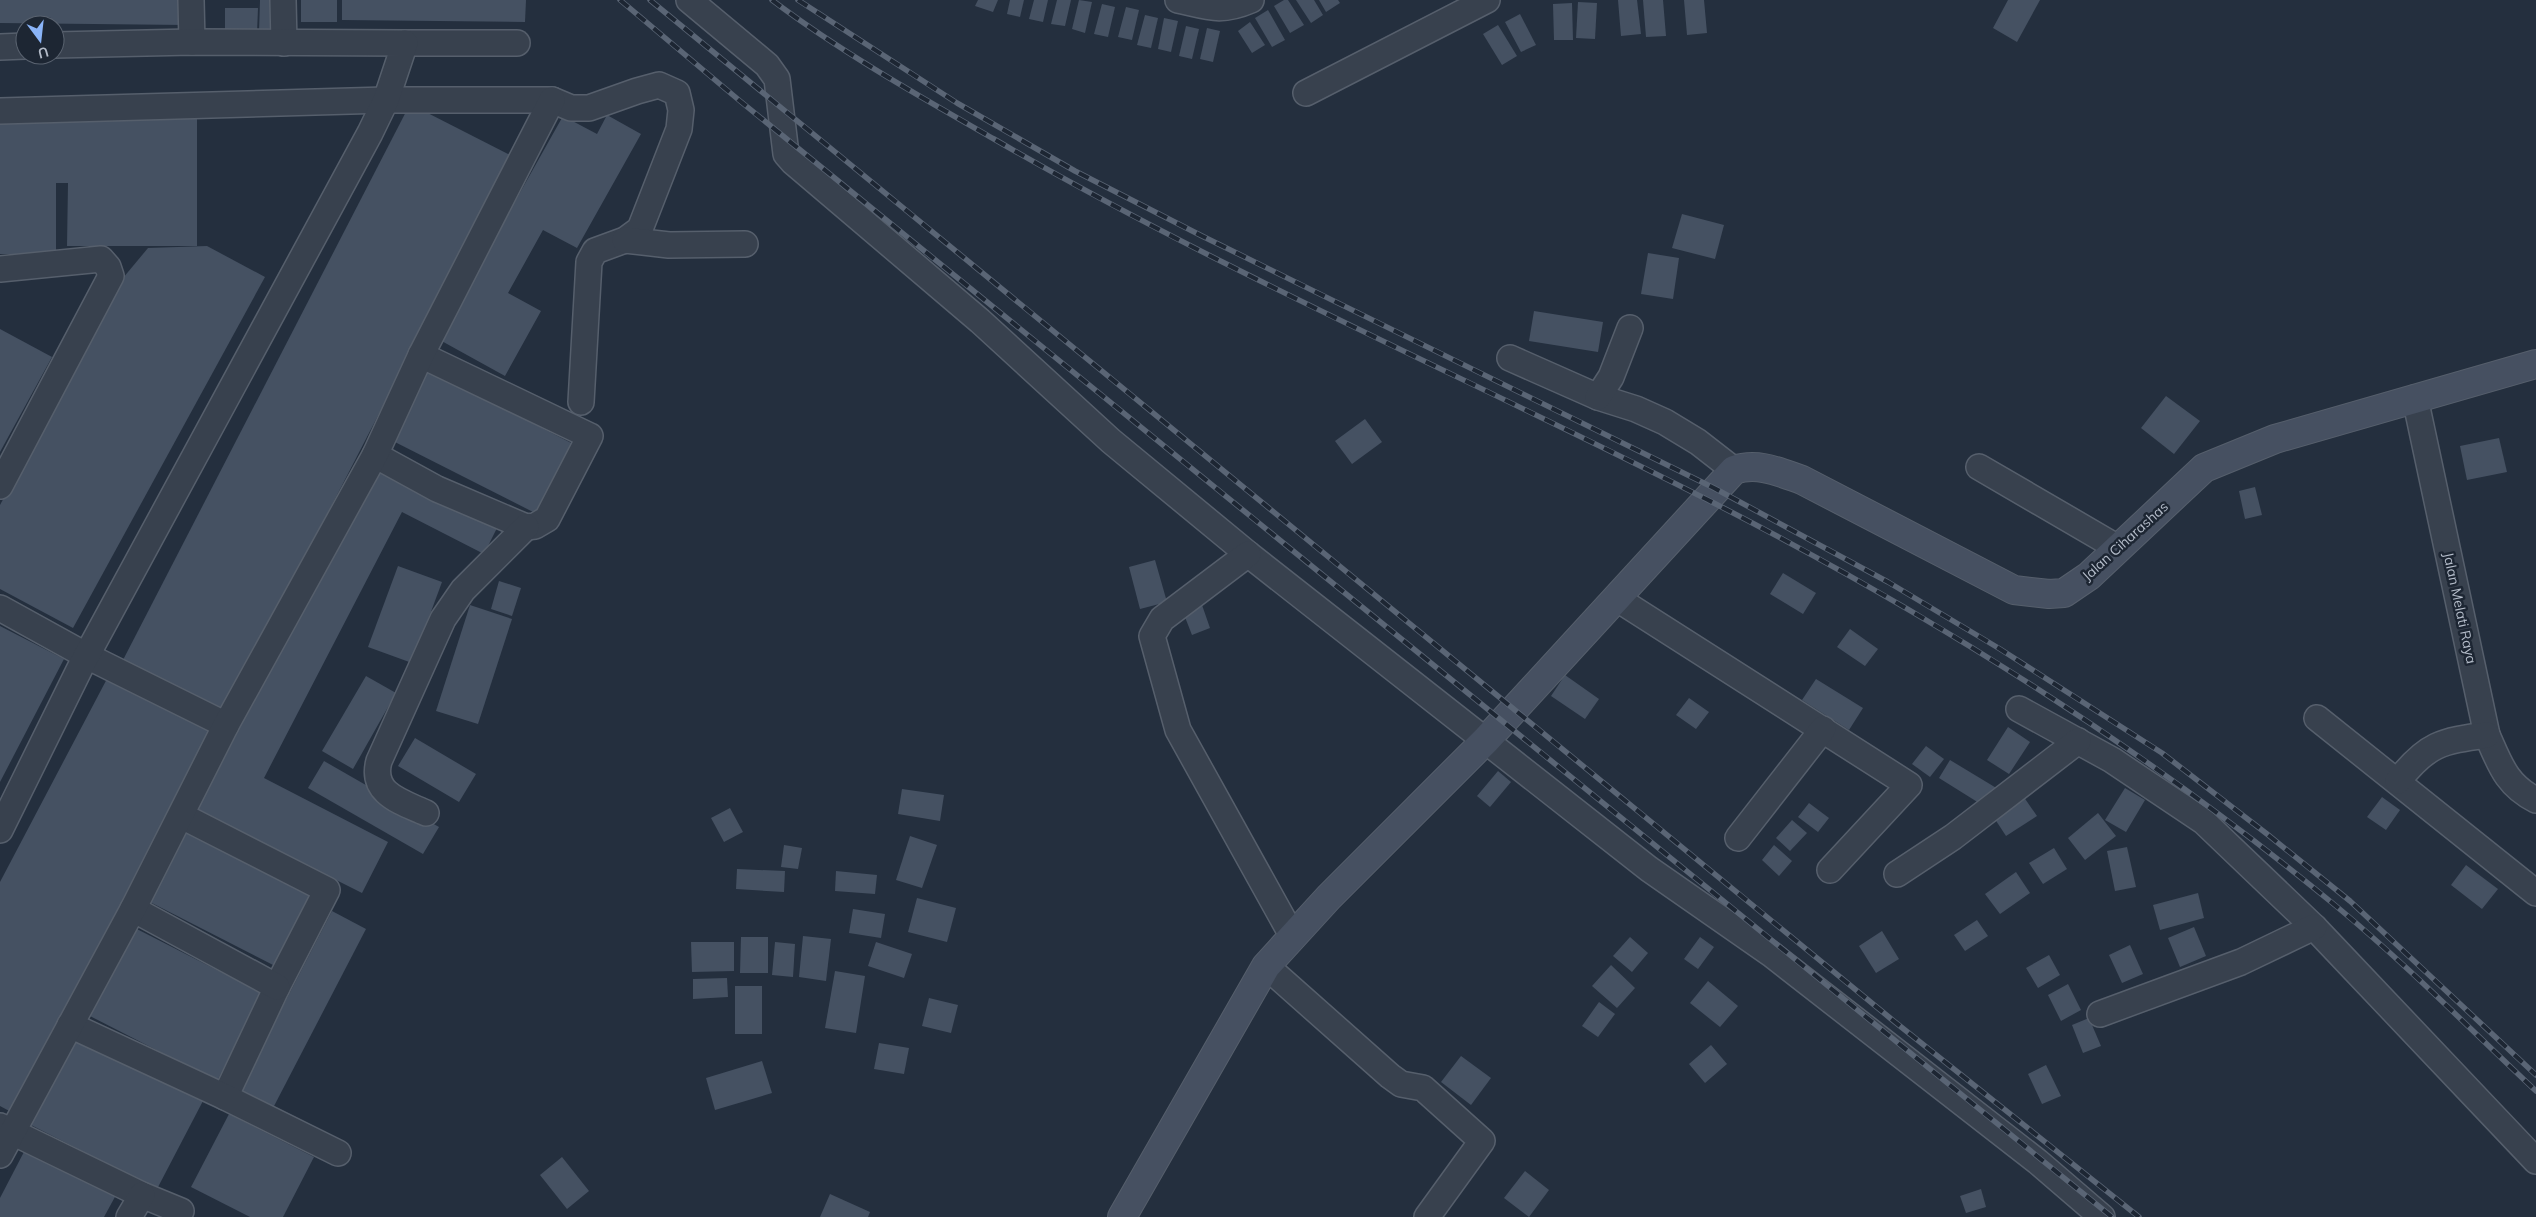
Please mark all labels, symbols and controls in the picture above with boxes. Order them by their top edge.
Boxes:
north arrow [15,15,65,65]
text: U [36,43,51,63]
street label: Jalan Ciharashas [2078,497,2172,584]
street label: Jalan Melati Raya [2439,551,2481,665]

